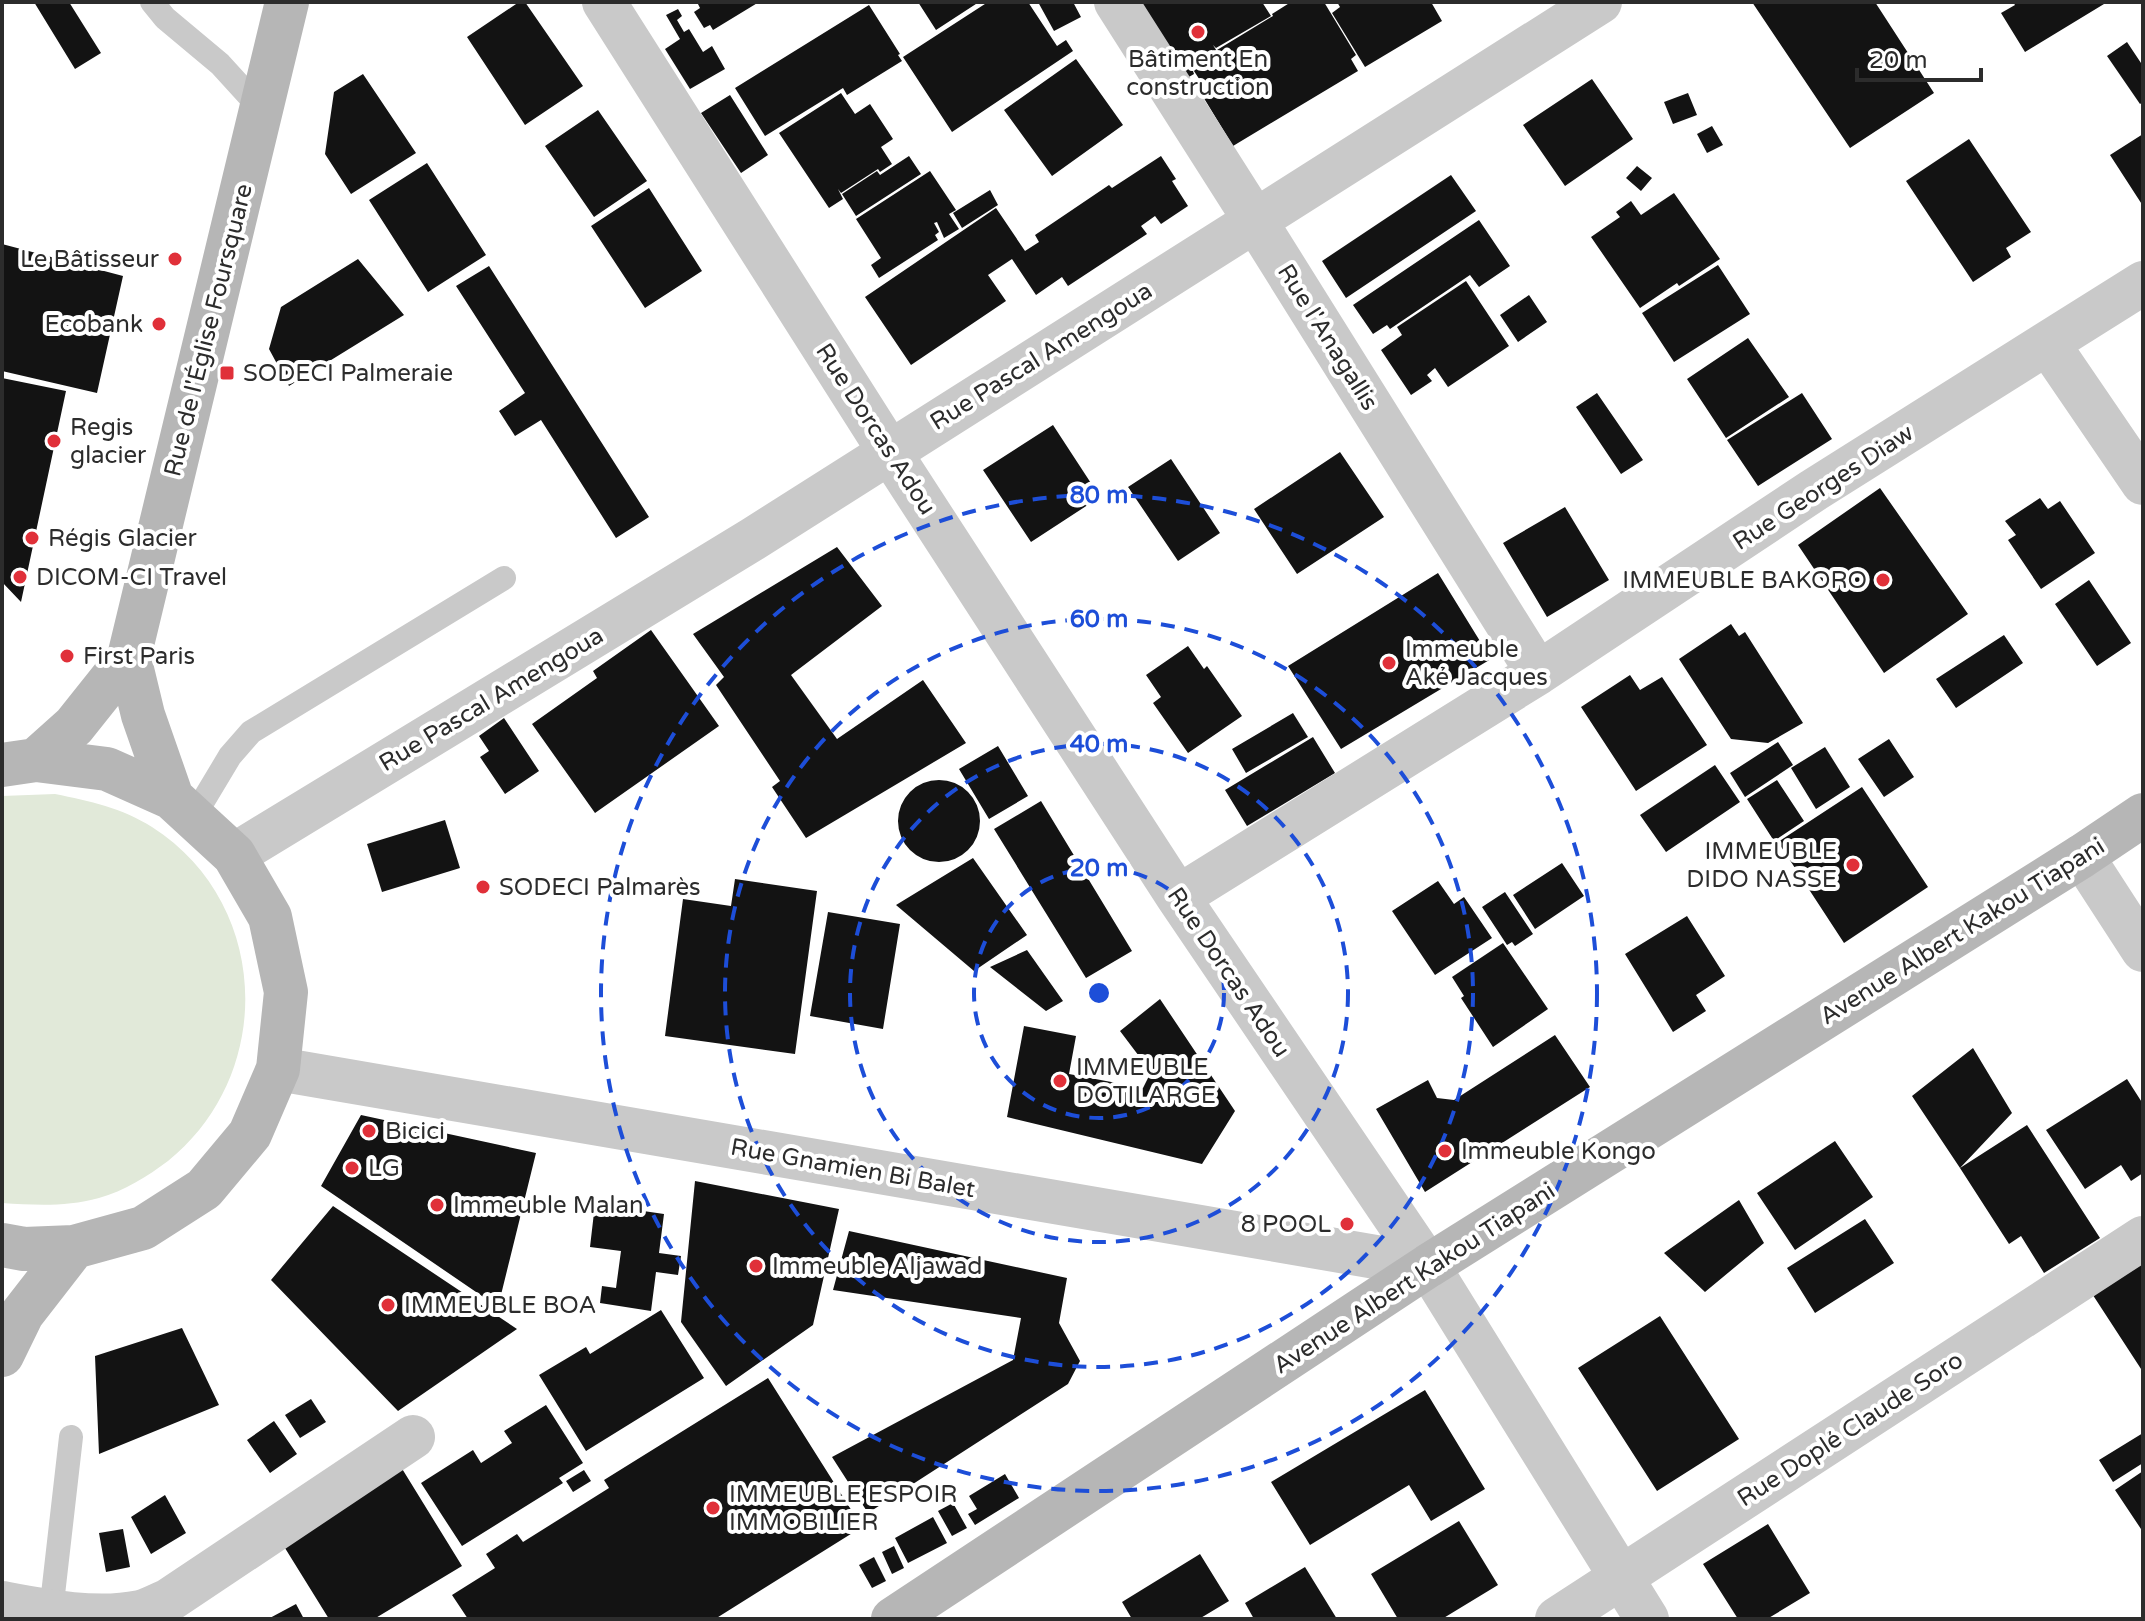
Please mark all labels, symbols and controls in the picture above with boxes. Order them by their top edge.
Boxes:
marker: Bâtiment En construction [1189,23,1207,41]
scale bar [1857,32,1981,82]
place label: Bâtiment En construction [1126,45,1270,102]
text: 20 m [1869,46,1927,75]
street label: Rue de l'Église Foursquare [157,181,259,479]
place label: Le Bâtisseur [20,245,160,274]
marker: Le Bâtisseur [166,250,184,268]
street label: Rue l'Anagallis [1271,259,1384,416]
street label: Rue Pascal Amengoua [925,276,1158,437]
place label: Ecobank [44,310,143,339]
marker: Ecobank [150,315,168,333]
street label: Rue Dorcas Adou [809,338,942,520]
place label: SODECI Palmeraie [243,359,453,388]
marker: SODECI Palmeraie [218,364,236,382]
place label: Regis glacier [70,413,147,470]
street label: Rue Georges Diaw [1728,418,1919,557]
marker: Regis glacier [45,432,63,450]
text: 80 m [1070,481,1128,510]
place label: Régis Glacier [48,524,198,553]
marker: Régis Glacier [23,529,41,547]
place label: DICOM-CI Travel [36,563,227,592]
place label: IMMEUBLE BAKORO [1622,566,1867,595]
marker: DICOM-CI Travel [11,568,29,586]
marker: IMMEUBLE BAKORO [1874,571,1892,589]
text: 60 m [1070,605,1128,634]
street label: Rue Pascal Amengoua [374,621,609,778]
place label: Immeuble Aké Jacques [1405,635,1548,692]
place label: First Paris [83,642,195,671]
marker: First Paris [58,647,76,665]
marker: Immeuble Aké Jacques [1380,654,1398,672]
text: 40 m [1070,730,1128,759]
street label: Avenue Albert Kakou Tiapani [1815,832,2110,1031]
place label: IMMEUBLE DIDO NASSE [1686,837,1837,894]
text: 20 m [1070,854,1128,883]
marker: IMMEUBLE DIDO NASSE [1844,856,1862,874]
place label: SODECI Palmarès [499,873,701,902]
marker: SODECI Palmarès [474,878,492,896]
street label: Rue Dorcas Adou [1161,882,1296,1063]
centre of rings [1085,979,1113,1007]
place label: IMMEUBLE DOTILARGE [1076,1053,1216,1110]
marker: IMMEUBLE DOTILARGE [1051,1072,1069,1090]
place label: Bicici [385,1117,445,1146]
marker: Bicici [360,1122,378,1140]
street label: Rue Gnamien Bi Balet [728,1133,977,1204]
place label: Immeuble Kongo [1461,1137,1656,1166]
marker: Immeuble Kongo [1436,1142,1454,1160]
place label: LG [368,1154,400,1183]
marker: LG [343,1159,361,1177]
street label: Avenue Albert Kakou Tiapani [1268,1176,1561,1380]
place label: Immeuble Malan [453,1191,644,1220]
marker: Immeuble Malan [428,1196,446,1214]
place label: 8 POOL [1241,1210,1331,1239]
marker: 8 POOL [1338,1215,1356,1233]
place label: Immeuble Aljawad [772,1252,982,1281]
marker: Immeuble Aljawad [747,1257,765,1275]
place label: IMMEUBLE BOA [404,1291,596,1320]
marker: IMMEUBLE BOA [379,1296,397,1314]
street label: Rue Doplé Claude Soro [1732,1346,1968,1513]
place label: IMMEUBLE ESPOIR IMMOBILIER [729,1480,957,1537]
marker: IMMEUBLE ESPOIR IMMOBILIER [704,1499,722,1517]

